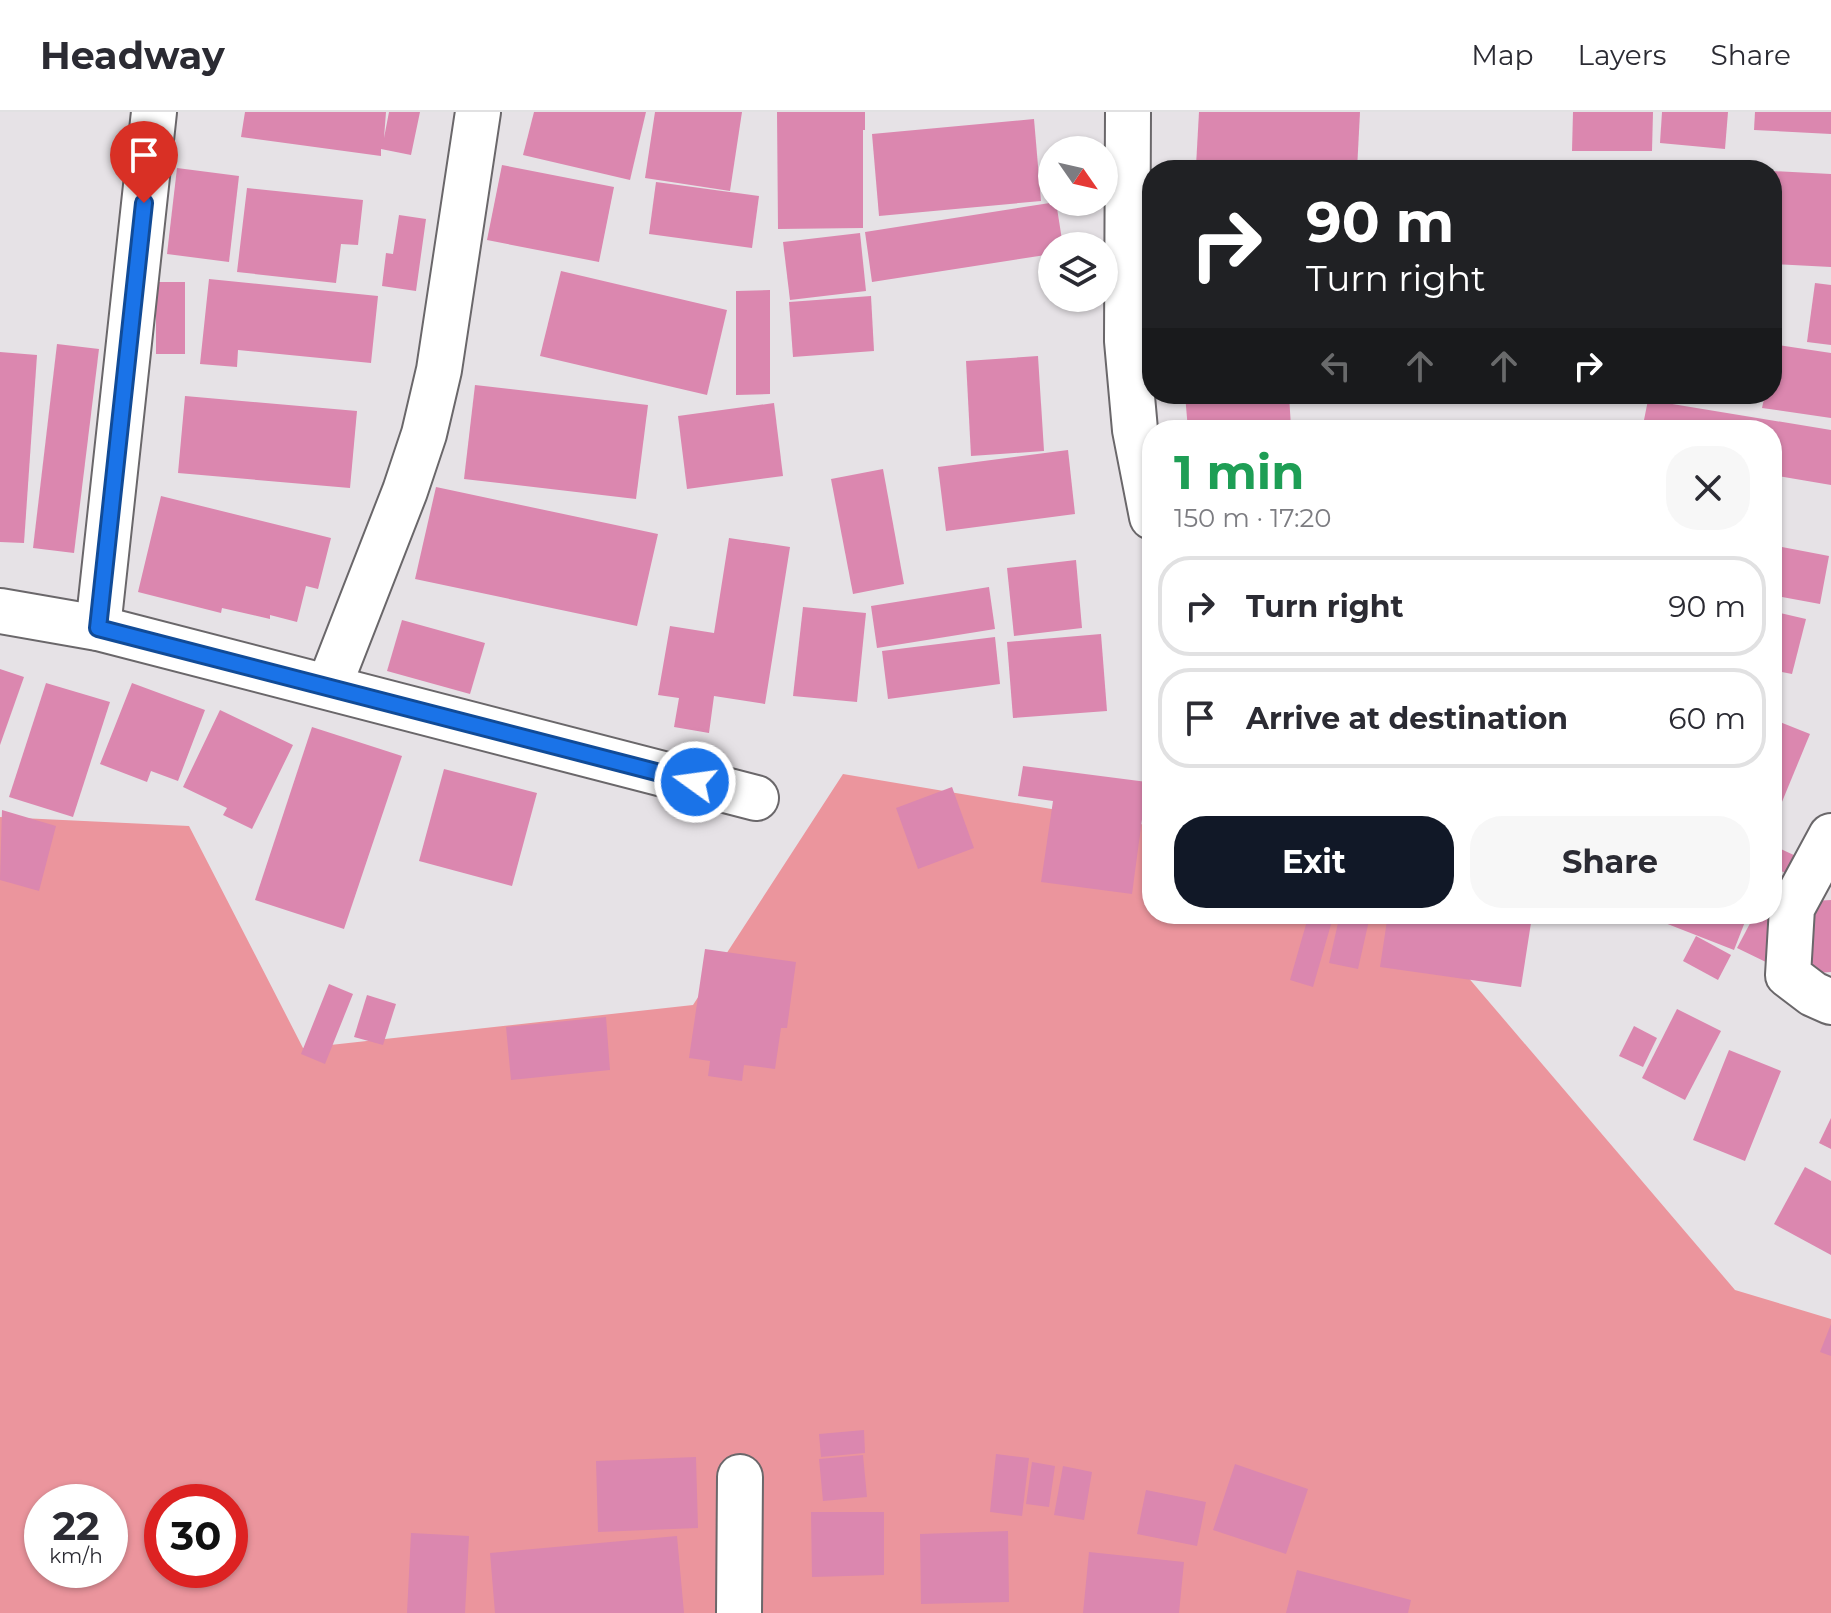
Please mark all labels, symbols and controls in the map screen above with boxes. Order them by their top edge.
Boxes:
text: Headway [40,32,225,79]
text: Map [1471,38,1534,72]
text: Layers [1578,38,1667,72]
text: Share [1711,38,1791,72]
pin [110,121,178,203]
icon: arrive [122,133,166,177]
north arrow [1038,136,1118,216]
map controls [1038,136,1118,312]
text: 90 m [1306,188,1454,256]
icon: right [1174,192,1278,296]
button: layers [1038,232,1118,312]
text: Turn right [1306,256,1486,300]
icon: left [1314,344,1358,388]
icon: ahead [1398,344,1442,388]
icon: ahead [1482,344,1526,388]
icon: right [1566,344,1610,388]
text: 1 min [1174,443,1304,501]
button: close [1666,446,1750,530]
text: 150 m · 17:20 [1174,502,1332,534]
icon: right [1178,584,1222,628]
text: Turn right [1246,588,1403,625]
text: 90 m [1668,588,1746,625]
icon: arrive [1178,696,1222,740]
text: Arrive at destination [1246,700,1568,737]
text: 60 m [1668,700,1746,737]
position arrow [653,740,737,824]
button: Exit [1174,816,1454,908]
button: Share [1470,816,1750,908]
speed limit sign: 30 [144,1484,248,1588]
text: 22 [52,1501,100,1550]
text: km/h [49,1544,103,1568]

